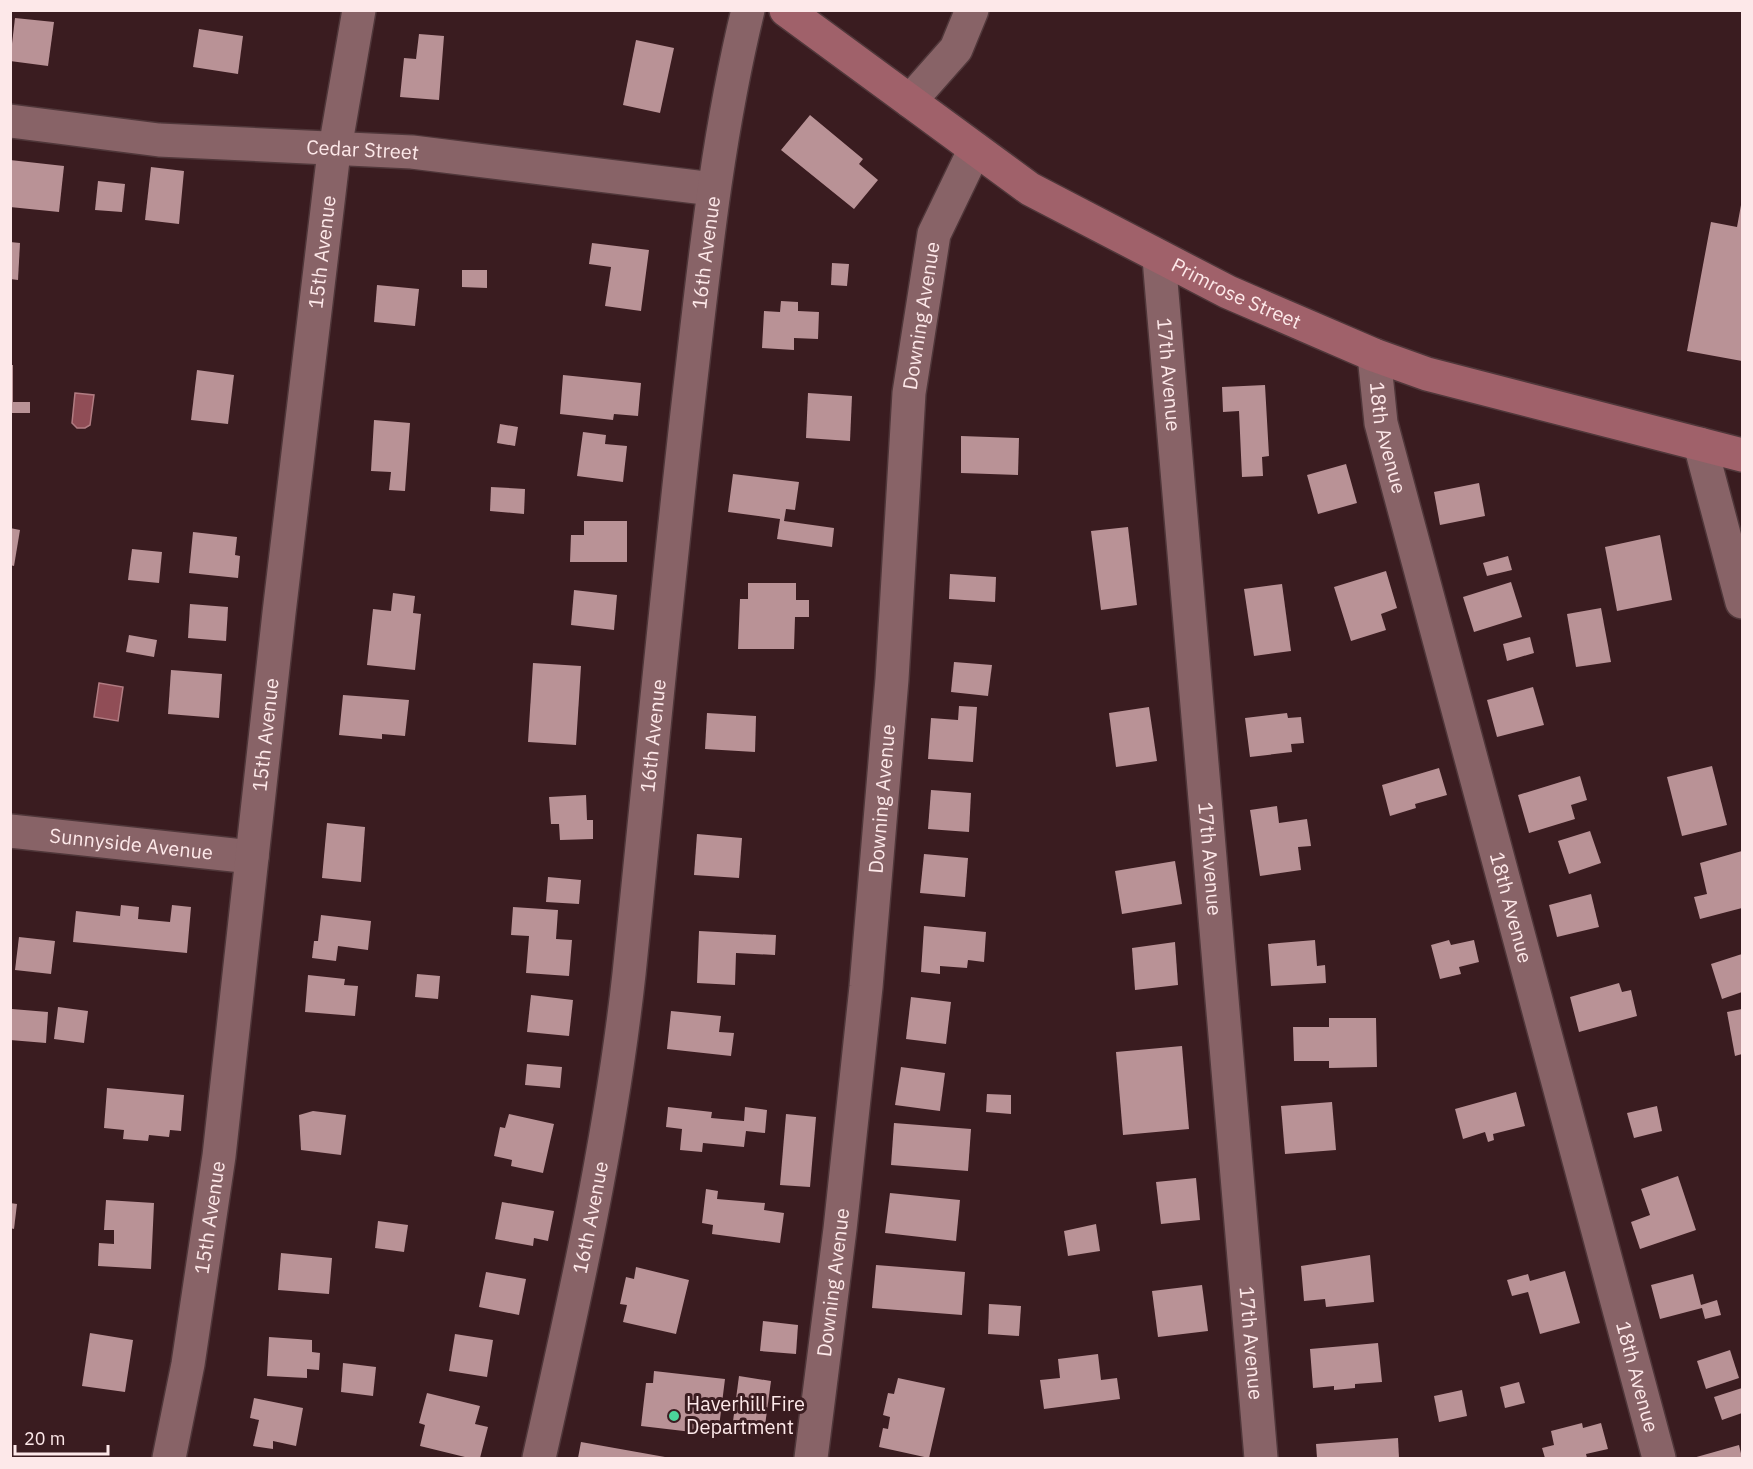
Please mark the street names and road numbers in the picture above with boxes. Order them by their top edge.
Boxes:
street label: Cedar Street [306,133,421,166]
street label: 15th Avenue [301,194,342,310]
street label: 16th Avenue [685,194,726,311]
street label: Downing Avenue [896,240,946,392]
street label: Primrose Street [1167,251,1306,335]
street label: 17th Avenue [1151,317,1188,432]
street label: 18th Avenue [1364,380,1413,497]
street label: 15th Avenue [245,677,285,793]
street label: 16th Avenue [633,678,672,794]
street label: Downing Avenue [862,723,901,875]
street label: 17th Avenue [1192,801,1229,917]
street label: Sunnyside Avenue [48,821,215,866]
street label: 18th Avenue [1484,849,1539,966]
street label: 15th Avenue [188,1159,231,1276]
street label: 16th Avenue [566,1159,614,1276]
street label: Downing Avenue [810,1207,855,1358]
street label: 17th Avenue [1233,1285,1270,1401]
street label: 18th Avenue [1610,1318,1666,1435]

